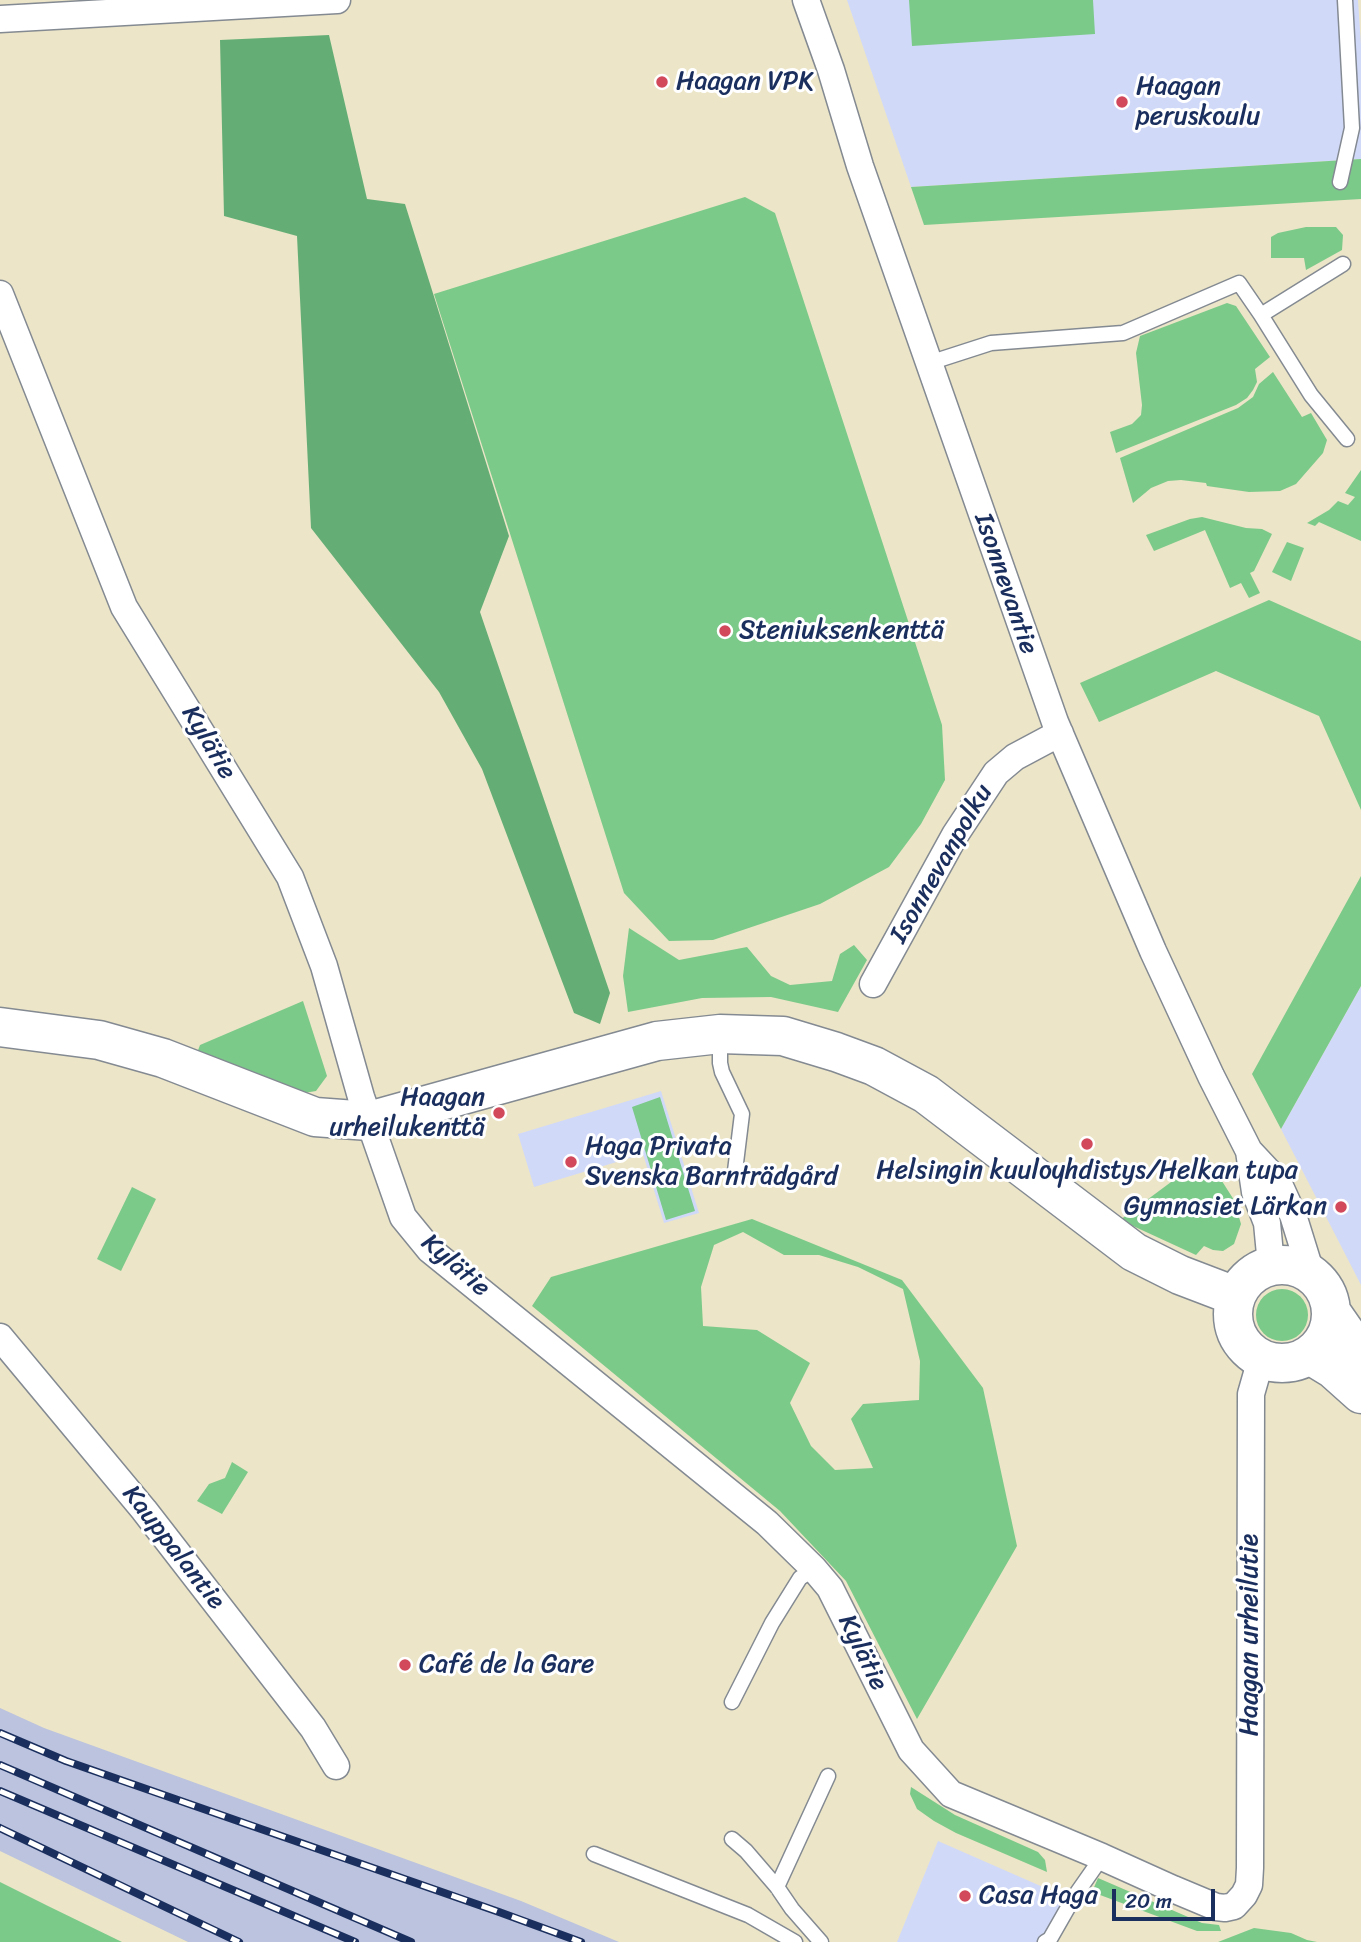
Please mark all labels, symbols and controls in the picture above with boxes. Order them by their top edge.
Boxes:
place label: Haagan VPK [676,66,814,98]
place label: Haagan peruskoulu [1136,71,1260,132]
marker: Haagan VPK [654,74,670,90]
marker: Haagan peruskoulu [1114,94,1130,110]
street label: Isonnevantie [966,509,1044,659]
place label: Steniuksenkenttä [739,615,944,647]
marker: Steniuksenkenttä [717,623,733,639]
street label: Kylätie [174,700,242,786]
street label: Isonnevanpolku [884,779,1000,949]
place label: Haagan urheilukenttä [329,1082,485,1144]
marker: Haagan urheilukenttä [491,1105,507,1121]
place label: Haga Privata Svenska Barnträdgård [585,1131,838,1192]
marker: Helsingin kuuloyhdistys/Helkan tupa [1079,1136,1095,1152]
marker: Haga Privata Svenska Barnträdgård [563,1154,579,1170]
place label: Helsingin kuuloyhdistys/Helkan tupa [876,1155,1298,1187]
place label: Gymnasiet Lärkan [1124,1191,1327,1223]
marker: Gymnasiet Lärkan [1333,1199,1349,1215]
street label: Kylätie [414,1228,496,1304]
street label: Kauppalantie [115,1480,231,1616]
street label: Haagan urheilutie [1234,1534,1266,1736]
street label: Kylätie [830,1610,894,1696]
place label: Café de la Gare [419,1649,594,1681]
marker: Café de la Gare [397,1657,413,1673]
scale bar [1116,1876,1219,1920]
place label: Casa Haga [979,1880,1098,1912]
text: 20 m [1125,1882,1172,1920]
marker: Casa Haga [957,1888,973,1904]

